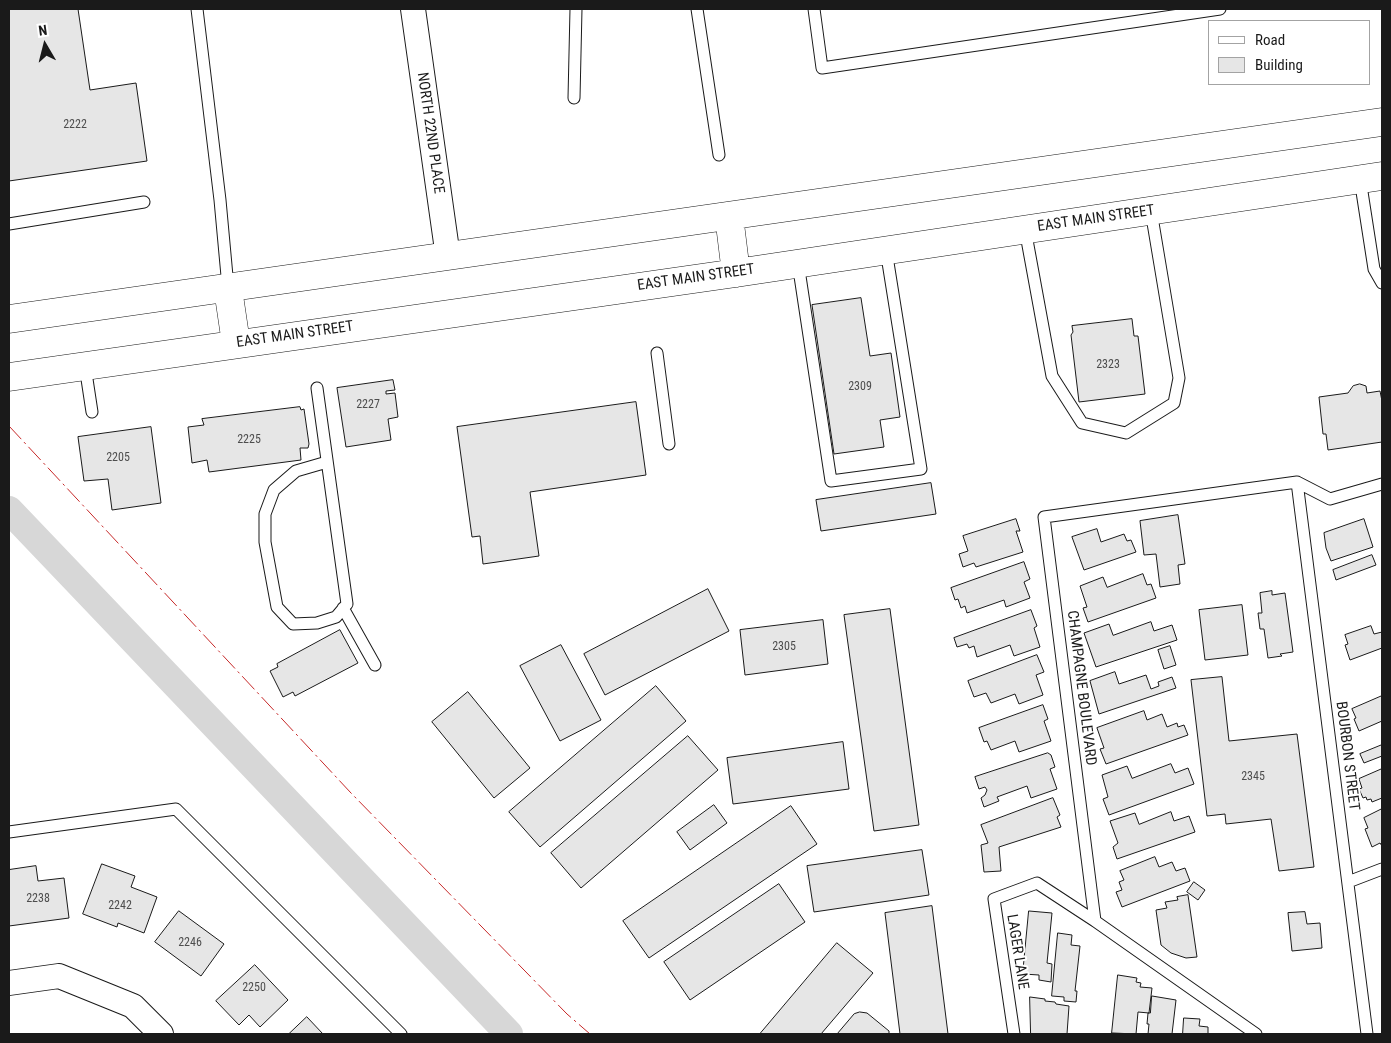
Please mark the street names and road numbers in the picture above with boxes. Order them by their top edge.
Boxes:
street label: NORTH 22ND PLACE [413,71,447,195]
street label: EAST MAIN STREET [1036,202,1156,236]
street label: EAST MAIN STREET [636,261,756,295]
street label: EAST MAIN STREET [235,318,355,352]
street label: CHAMPAGNE BOULEVARD [1063,609,1099,767]
street label: BOURBON STREET [1331,700,1363,812]
street label: LAGER LANE [1002,913,1032,991]

